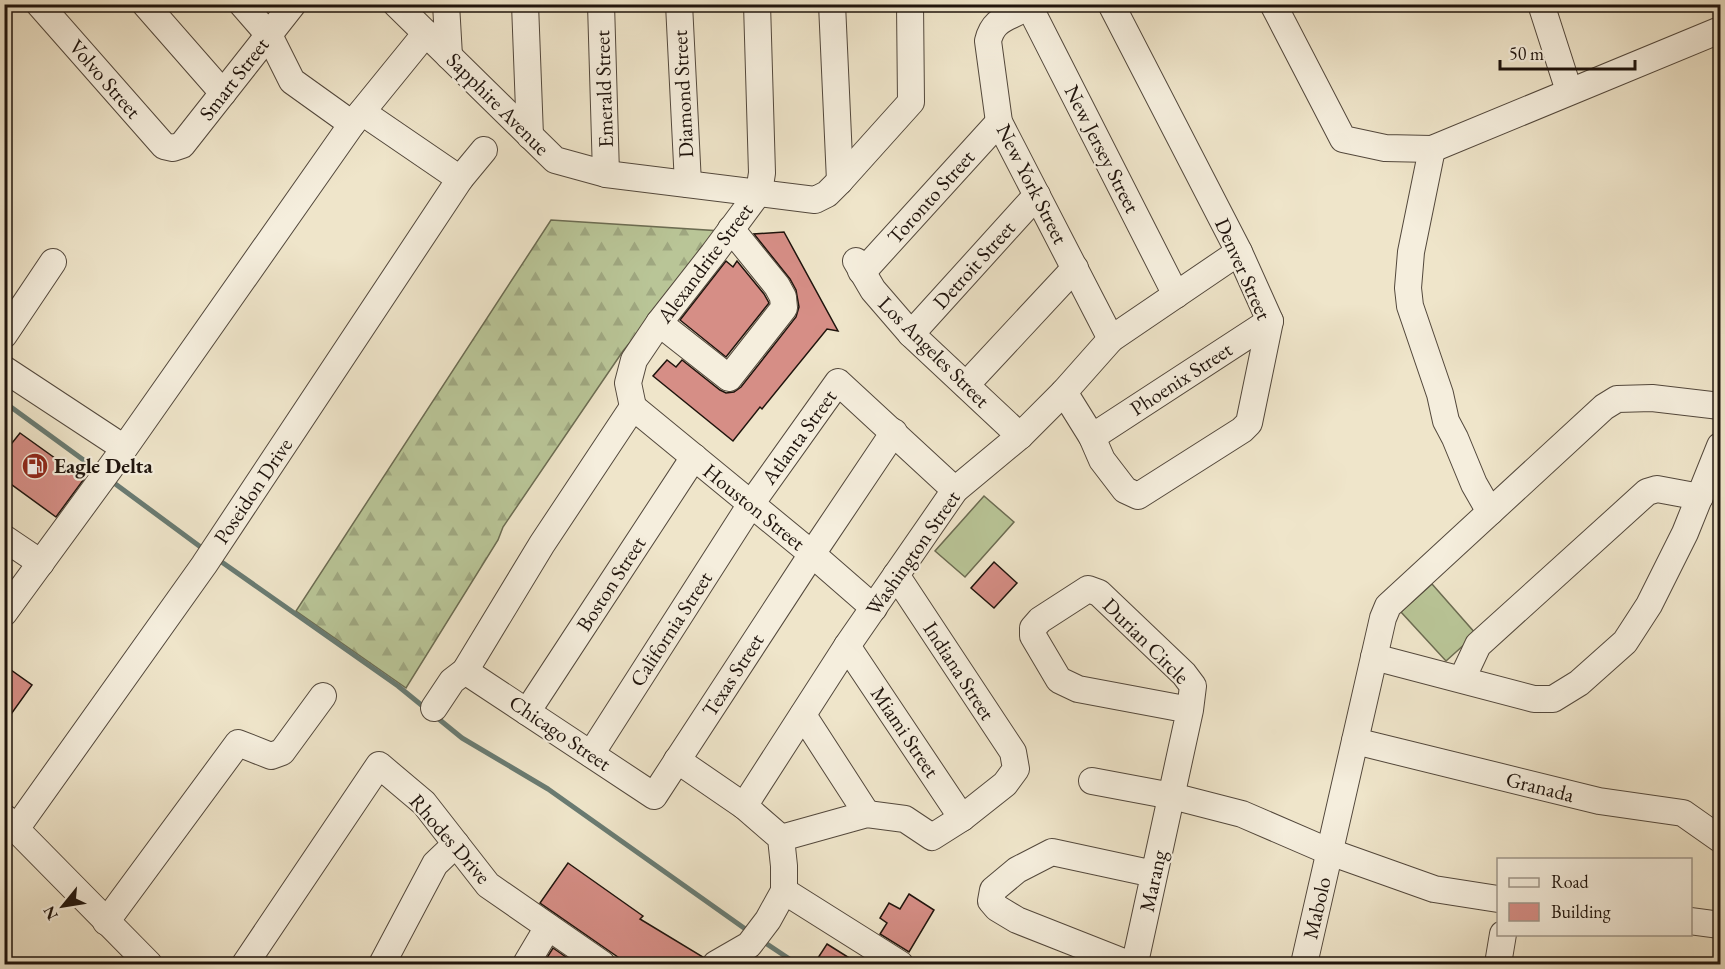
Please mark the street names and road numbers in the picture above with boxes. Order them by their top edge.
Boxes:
street label: Emerald Street [588,29,619,148]
street label: Diamond Street [666,29,699,159]
street label: Smart Street [193,31,275,126]
street label: Volvo Street [64,33,147,124]
street label: Sapphire Avenue [441,46,556,161]
street label: New Jersey Street [1059,80,1146,218]
street label: New York Street [991,119,1074,249]
street label: Toronto Street [881,143,980,250]
street label: Alexandrite Street [650,197,759,329]
street label: Detroit Street [927,214,1021,315]
street label: Denver Street [1209,214,1278,324]
street label: Los Angeles Street [873,290,996,413]
street label: Phoenix Street [1124,335,1237,422]
street label: Atlanta Street [754,384,842,490]
street label: Poseidon Drive [207,433,298,549]
street label: Houston Street [698,457,811,556]
street label: Washington Street [859,484,966,621]
street label: Boston Street [570,531,652,636]
street label: California Street [623,566,718,691]
street label: Durian Circle [1097,592,1195,690]
street label: Indiana Street [918,616,1002,725]
street label: Texas Street [696,628,770,721]
street label: Miami Street [865,681,946,783]
street label: Chicago Street [504,689,617,777]
street label: Granada [1503,765,1578,808]
street label: Rhodes Drive [404,788,497,889]
street label: Marang [1133,847,1172,914]
street label: Mabolo [1296,874,1337,942]

